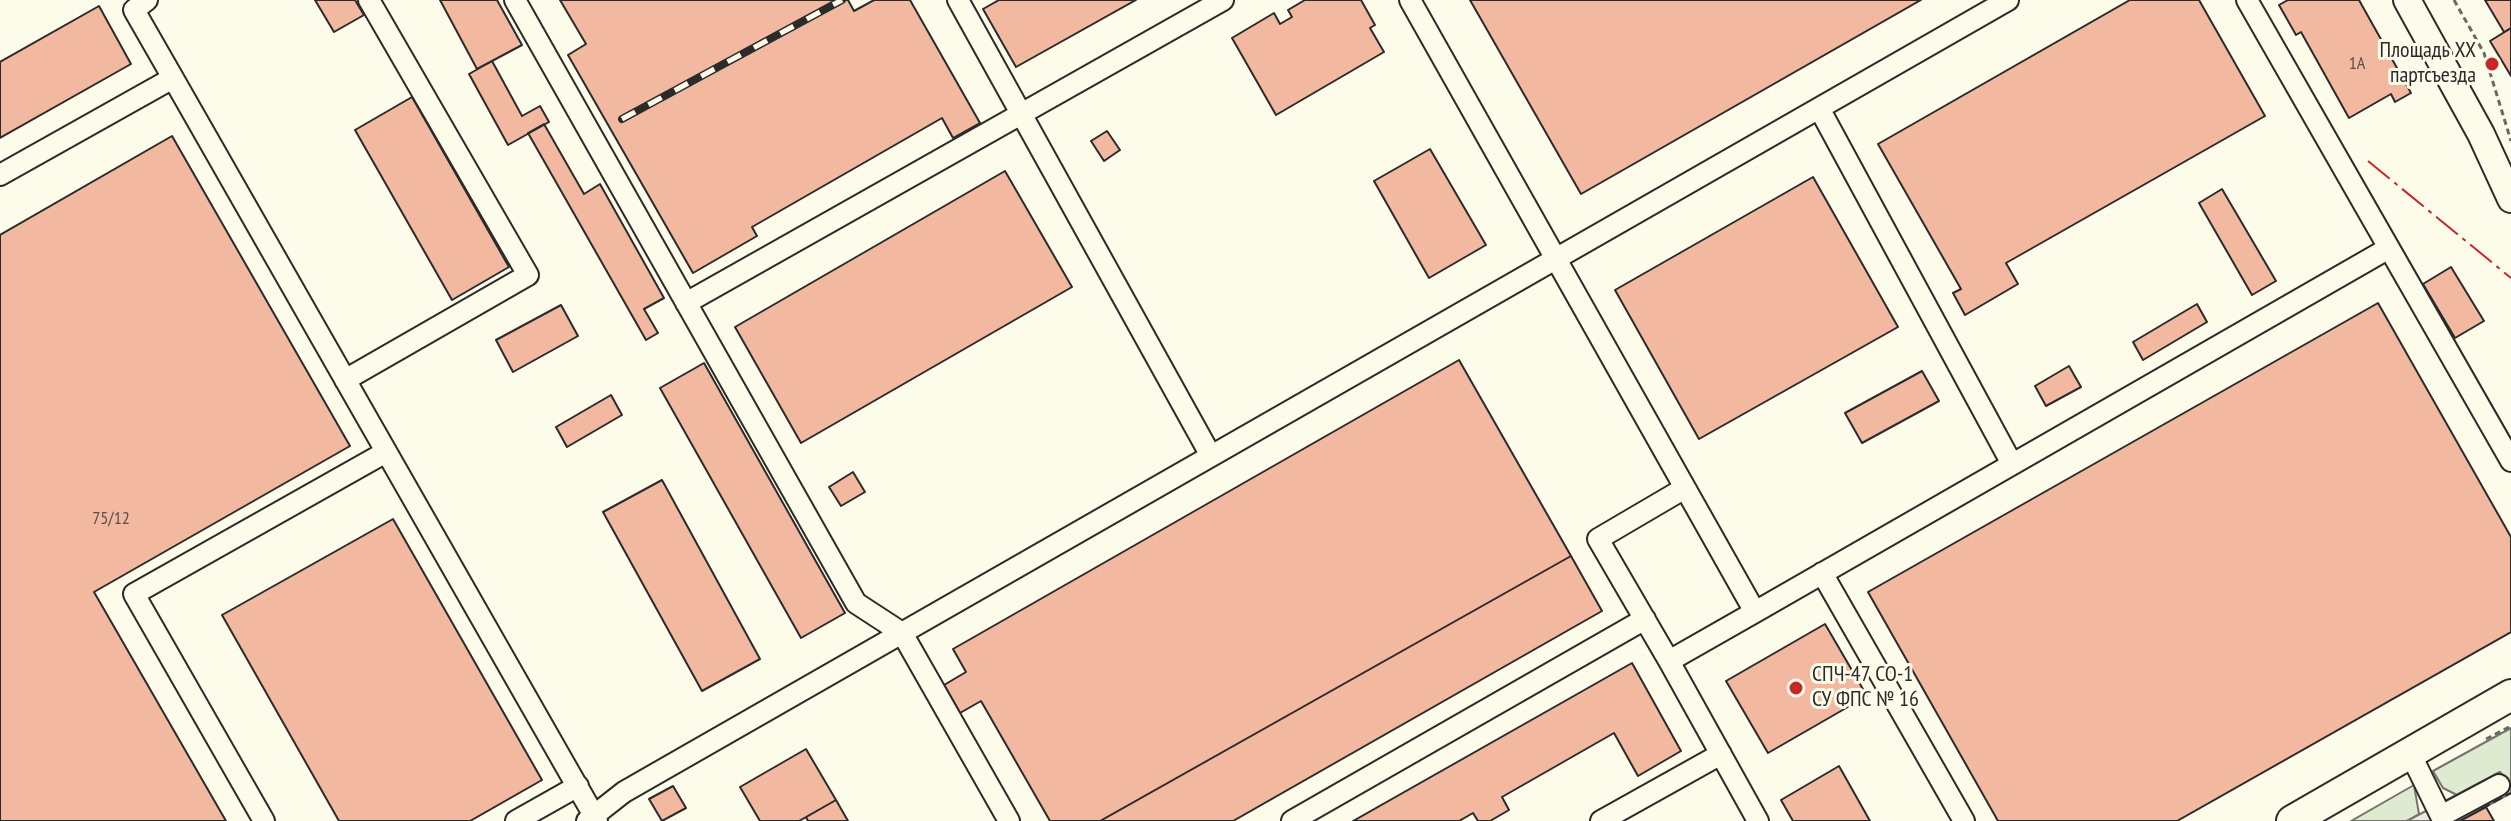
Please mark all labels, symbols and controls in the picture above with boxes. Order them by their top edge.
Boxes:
place label: Площадь ХХ партсъезда [2380,38,2476,90]
house number: 1А [2349,53,2365,75]
marker: Площадь ХХ партсъезда [2483,55,2501,73]
house number: 75/12 [92,508,130,530]
place label: СПЧ-47 СО-1 СУ ФПС № 16 [1812,662,1919,714]
marker: СПЧ-47 СО-1 СУ ФПС № 16 [1787,679,1805,697]

